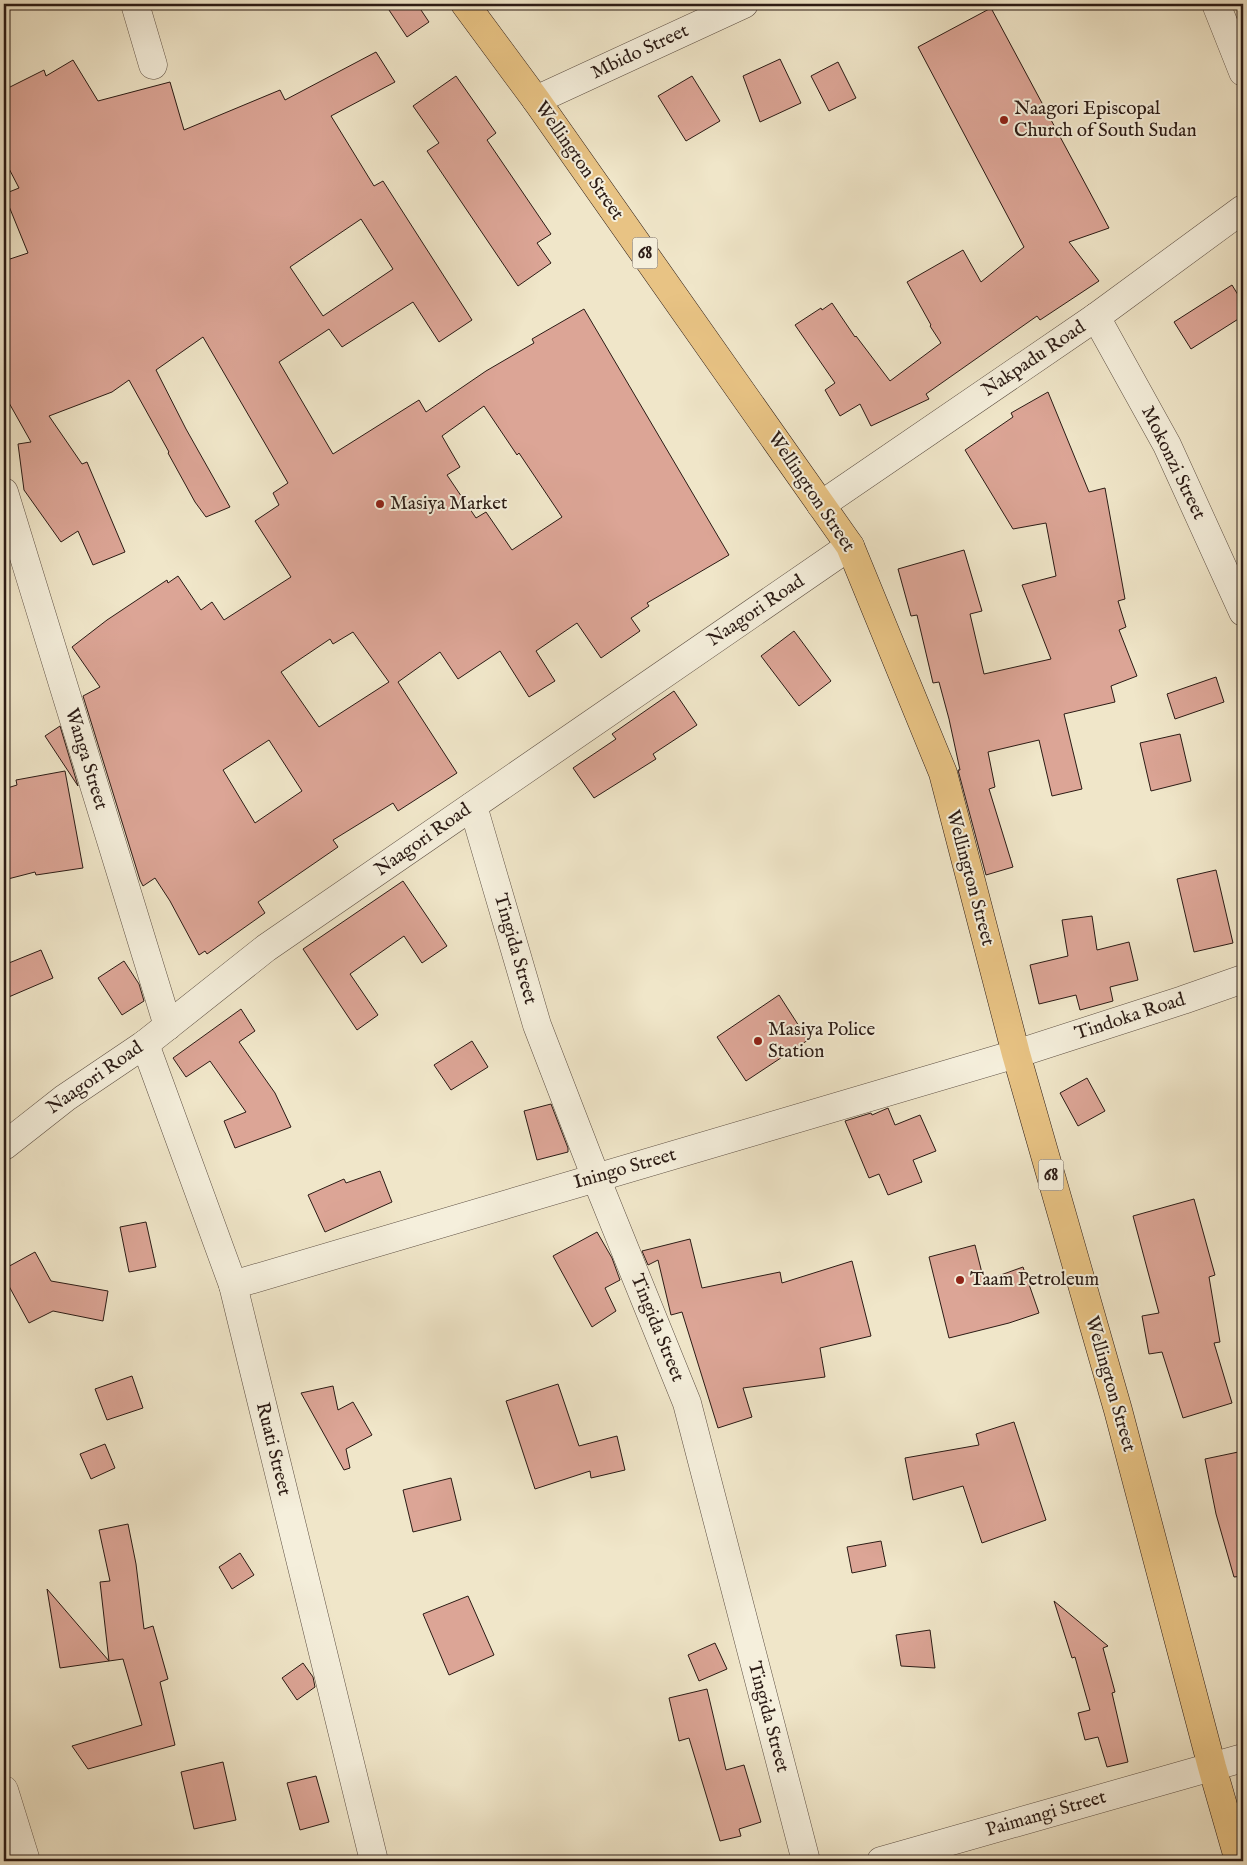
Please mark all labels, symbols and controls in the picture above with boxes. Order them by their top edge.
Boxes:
street label: Mbido Street [587,19,693,85]
street label: Wellington Street [529,97,629,226]
place label: Naagori Episcopal Church of South Sudan [1014,97,1197,143]
marker: Naagori Episcopal Church of South Sudan [998,114,1010,126]
road number: 68 [632,238,658,268]
street label: Nakpadu Road [978,315,1091,402]
street label: Mokonzi Street [1135,402,1211,524]
street label: Wellington Street [762,427,860,557]
place label: Masiya Market [390,492,508,516]
marker: Masiya Market [374,498,386,510]
street label: Naagori Road [703,569,810,652]
street label: Wanga Street [59,705,113,813]
street label: Naagori Road [370,798,476,882]
street label: Wellington Street [940,807,1000,949]
street label: Tingida Street [488,891,542,1008]
street label: Tindoka Road [1072,988,1189,1046]
place label: Masiya Police Station [768,1018,875,1064]
marker: Masiya Police Station [752,1035,764,1047]
street label: Naagori Road [42,1036,148,1120]
street label: Iningo Street [571,1143,679,1195]
road number: 68 [1038,1160,1064,1190]
place label: Taam Petroleum [970,1268,1099,1292]
street label: Tingida Street [625,1271,690,1386]
marker: Taam Petroleum [954,1274,966,1286]
street label: Wellington Street [1079,1313,1141,1455]
street label: Ruati Street [250,1400,296,1499]
street label: Tingida Street [742,1659,794,1776]
street label: Paimangi Street [983,1785,1109,1843]

